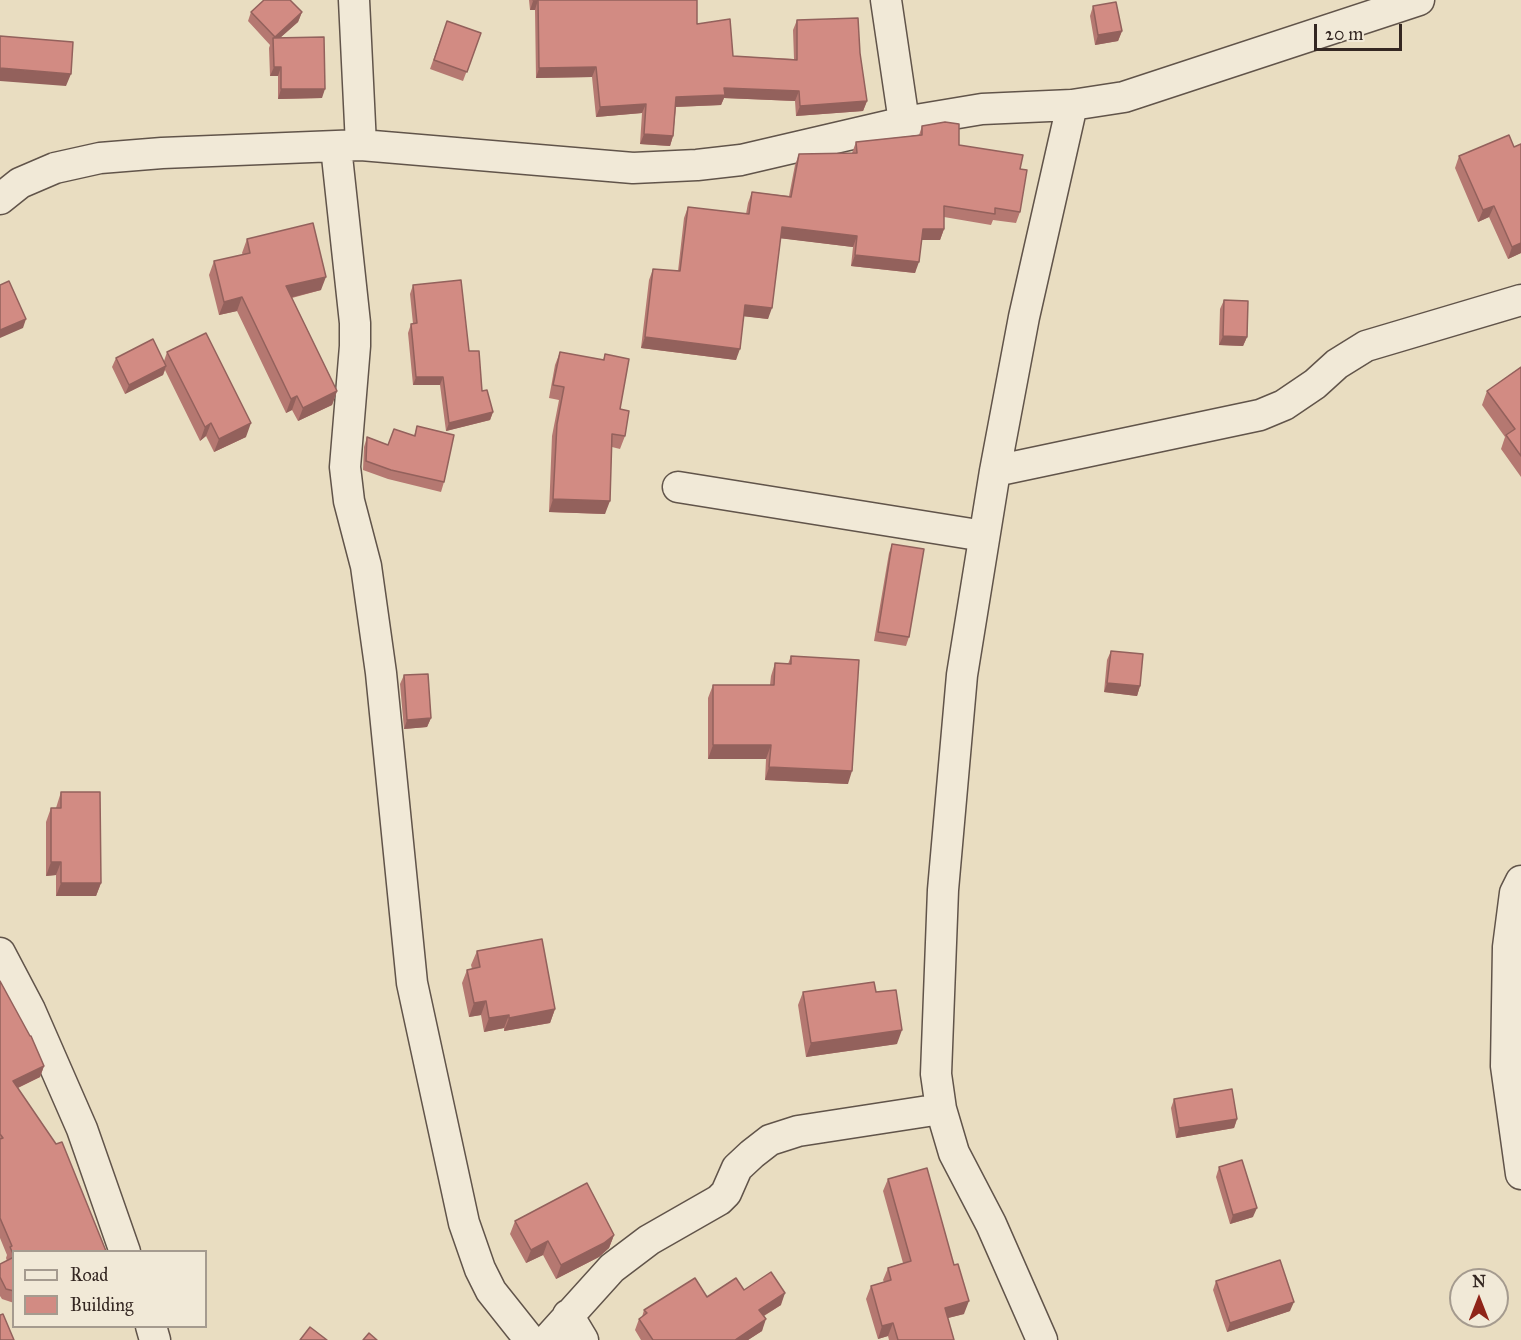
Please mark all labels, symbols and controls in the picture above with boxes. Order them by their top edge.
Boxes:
scale bar [1317,12,1406,50]
text: 20 m [1325,23,1363,45]
legend [12,1250,207,1328]
text: Road [70,1264,108,1286]
north arrow [1449,1268,1509,1328]
text: N [1472,1272,1486,1291]
text: Building [70,1294,133,1316]

